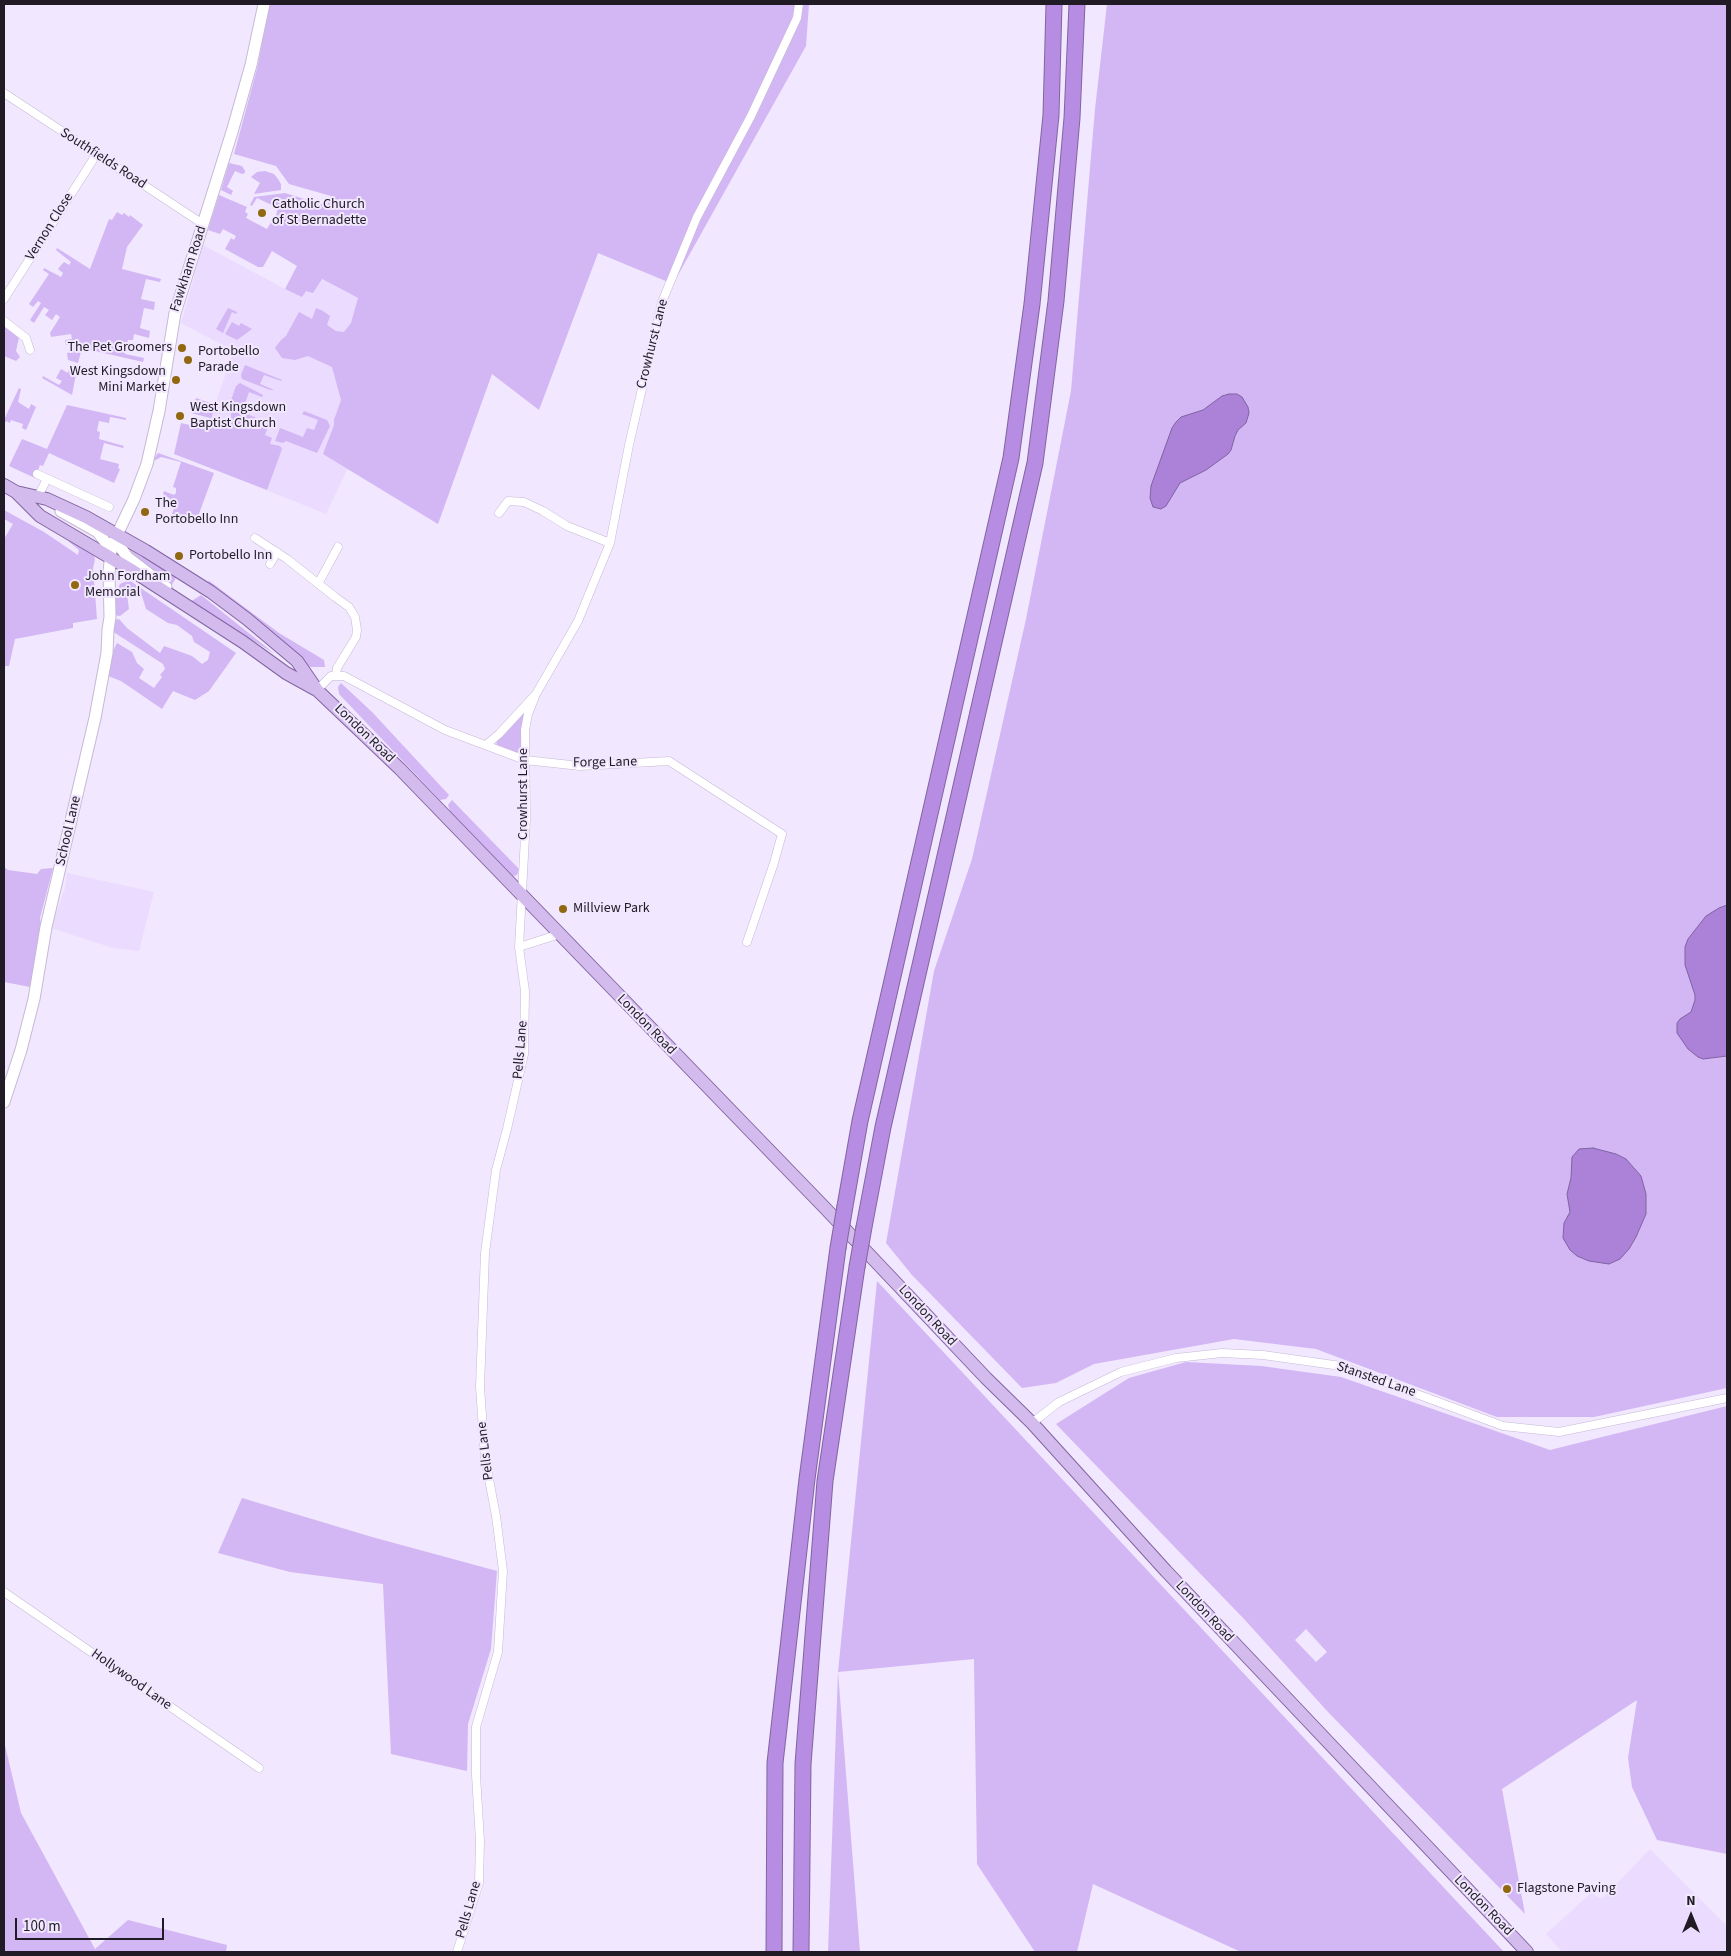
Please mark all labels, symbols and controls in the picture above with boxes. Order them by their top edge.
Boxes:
street label: Southfields Road [57,125,149,193]
street label: Vernon Close [23,190,77,264]
place label: Catholic Church of St Bernadette [272,197,366,230]
marker: Catholic Church of St Bernadette [256,207,268,219]
street label: Fawkham Road [167,224,211,314]
street label: Crowhurst Lane [634,297,672,391]
place label: The Pet Groomers [67,340,172,356]
marker: The Pet Groomers [176,342,188,354]
place label: Portobello Parade [198,344,260,377]
marker: Portobello Parade [182,354,194,366]
place label: West Kingsdown Mini Market [70,364,166,397]
marker: West Kingsdown Mini Market [170,374,182,386]
place label: West Kingsdown Baptist Church [190,400,286,432]
marker: West Kingsdown Baptist Church [174,410,186,422]
place label: The Portobello Inn [155,496,238,528]
marker: The Portobello Inn [139,506,151,518]
place label: Portobello Inn [189,548,272,564]
marker: Portobello Inn [173,550,185,562]
place label: John Fordham Memorial [85,569,170,602]
marker: John Fordham Memorial [69,579,81,591]
street label: London Road [330,701,398,767]
street label: Crowhurst Lane [516,748,532,840]
street label: Forge Lane [573,754,637,772]
street label: School Lane [53,794,85,868]
place label: Millview Park [573,901,650,917]
marker: Millview Park [557,903,569,915]
street label: London Road [613,991,679,1059]
street label: Pells Lane [510,1020,532,1080]
street label: London Road [894,1282,960,1350]
street label: Stansted Lane [1334,1359,1418,1401]
street label: Pells Lane [474,1421,498,1481]
street label: London Road [1171,1578,1237,1646]
street label: Hollywood Lane [87,1646,175,1714]
street label: London Road [1450,1872,1516,1940]
street label: Pells Lane [453,1879,485,1941]
place label: Flagstone Paving [1517,1881,1616,1897]
marker: Flagstone Paving [1501,1883,1513,1895]
north arrow [1666,1891,1716,1941]
text: N [1686,1891,1696,1911]
scale bar [18,1908,166,1940]
text: 100 m [23,1916,61,1937]

